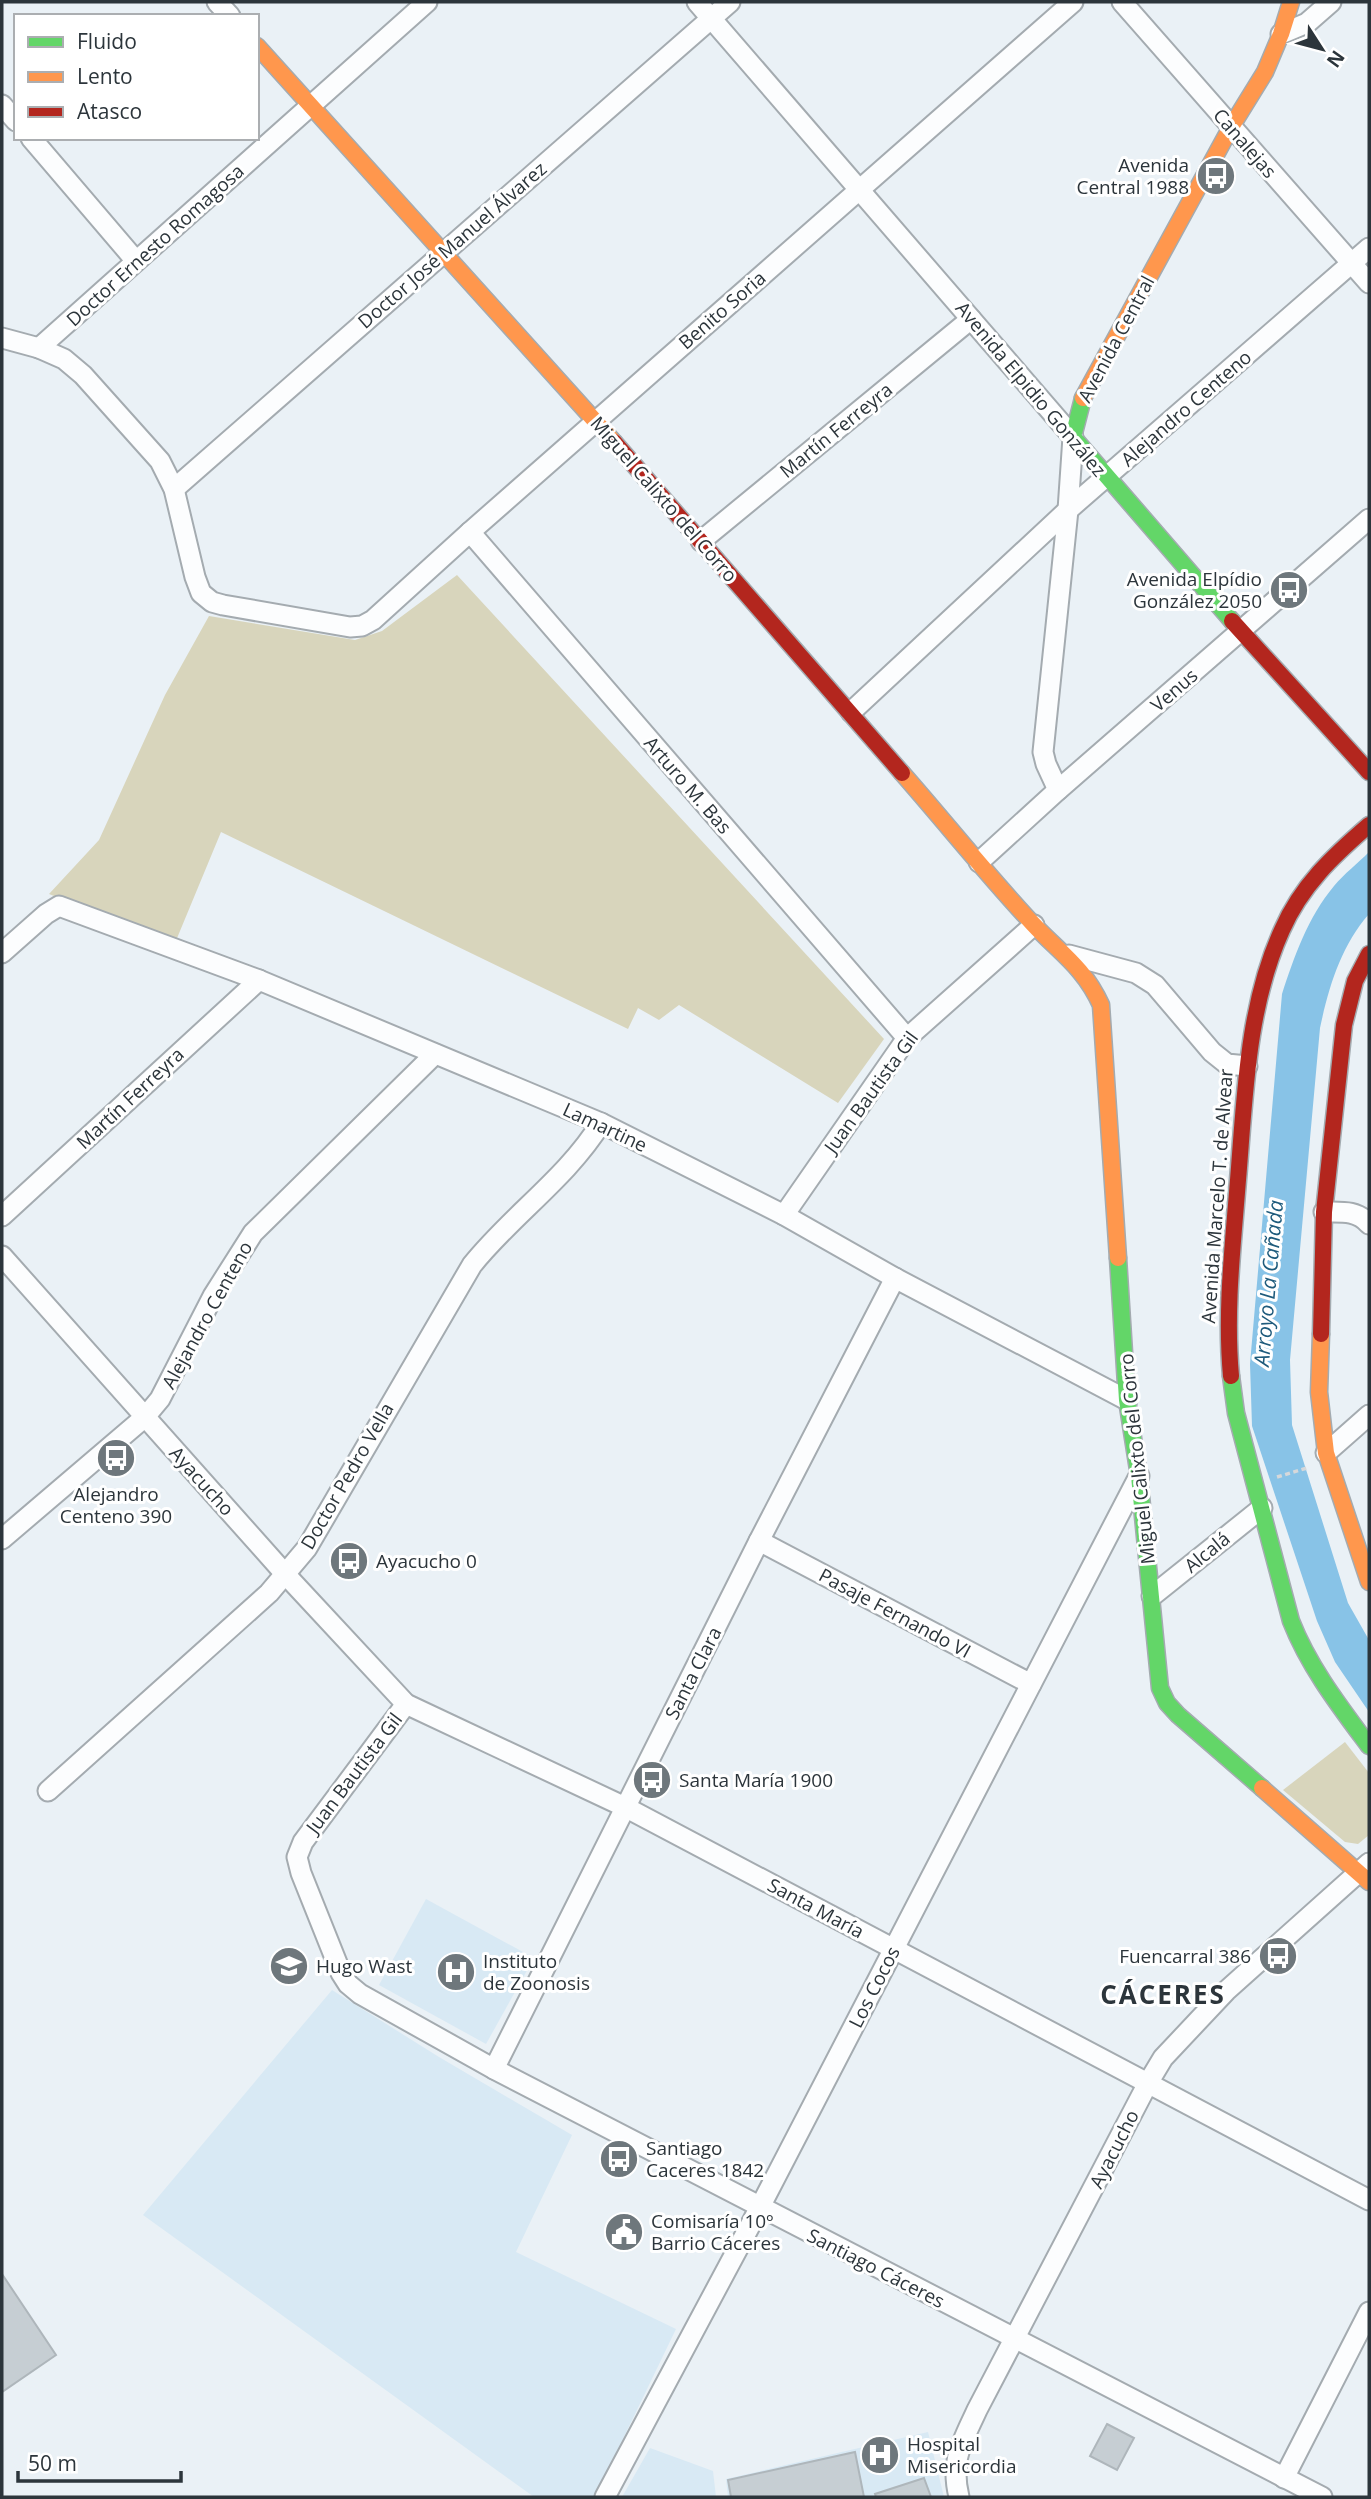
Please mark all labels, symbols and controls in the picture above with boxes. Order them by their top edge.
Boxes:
legend [14,14,259,140]
north arrow [1287,14,1357,84]
text: Fluido [77,27,137,55]
text: N [1321,45,1351,73]
text: Lento [77,62,133,90]
text: Atasco [77,97,142,125]
street label: Canalejas [1207,103,1283,183]
place label: Avenida Central 1988 [1076,152,1189,200]
bus stop icon: Avenida Central 1988 [1195,155,1237,197]
street label: Doctor José Manuel Álvarez [352,156,552,334]
street label: Doctor Ernesto Romagosa [61,158,249,332]
street label: Benito Soria [673,265,771,355]
street label: Avenida Central [1072,271,1160,407]
street label: Avenida Elpidio González [950,296,1112,482]
street label: Alejandro Centeno [1115,344,1257,472]
street label: Martín Ferreyra [774,376,898,484]
street label: Miguel Calixto del Corro [585,411,743,587]
place label: Avenida Elpídio González 2050 [1127,566,1262,614]
bus stop icon: Avenida Elpídio González 2050 [1268,569,1310,611]
street label: Venus [1145,662,1203,718]
street label: Arturo M. Bas [638,731,738,839]
street label: Juan Bautista Gil [817,1026,924,1160]
street label: Martín Ferreyra [71,1041,189,1155]
street label: Avenida Marcelo T. de Alvear [1195,1068,1239,1324]
street label: Lamartine [559,1096,651,1158]
water label: Arroyo La Cañada [1247,1199,1289,1369]
street label: Alejandro Centeno [156,1237,258,1393]
street label: Miguel Calixto del Corro [1113,1352,1161,1566]
street label: Doctor Pedro Vella [294,1398,400,1554]
bus stop icon: Alejandro Centeno 390 [95,1437,137,1479]
street label: Ayacucho [164,1441,240,1521]
place label: Alejandro Centeno 390 [60,1481,172,1529]
street label: Alcalá [1179,1526,1235,1578]
bus stop icon: Ayacucho 0 [328,1540,370,1582]
place label: Ayacucho 0 [376,1548,477,1574]
street label: Pasaje Fernando VI [814,1562,976,1664]
street label: Santa Clara [659,1622,727,1724]
street label: Juan Bautista Gil [299,1707,408,1840]
bus stop icon: Santa María 1900 [631,1759,673,1801]
place label: Santa María 1900 [679,1767,833,1793]
street label: Santa María [763,1872,869,1944]
bus stop icon: Fuencarral 386 [1257,1935,1299,1977]
street label: Los Cocos [842,1942,906,2032]
place label: Fuencarral 386 [1119,1943,1251,1969]
school or university icon: Hugo Wast [268,1945,310,1987]
place label: Instituto de Zoonosis [483,1948,590,1996]
hospital icon: Instituto de Zoonosis [435,1951,477,1993]
place label: Hugo Wast [316,1953,412,1979]
district label: CÁCERES [1100,1976,1226,2012]
street label: Ayacucho [1083,2105,1145,2193]
place label: Santiago Caceres 1842 [646,2135,764,2183]
bus stop icon: Santiago Caceres 1842 [598,2138,640,2180]
place label: Comisaría 10º Barrio Cáceres [651,2208,780,2256]
public building icon: Comisaría 10º Barrio Cáceres [603,2211,645,2253]
street label: Santiago Cáceres [803,2222,949,2314]
place label: Hospital Misericordia [907,2431,1016,2479]
hospital icon: Hospital Misericordia [859,2434,901,2476]
scale bar [18,2440,180,2484]
text: 50 m [28,2449,77,2477]

